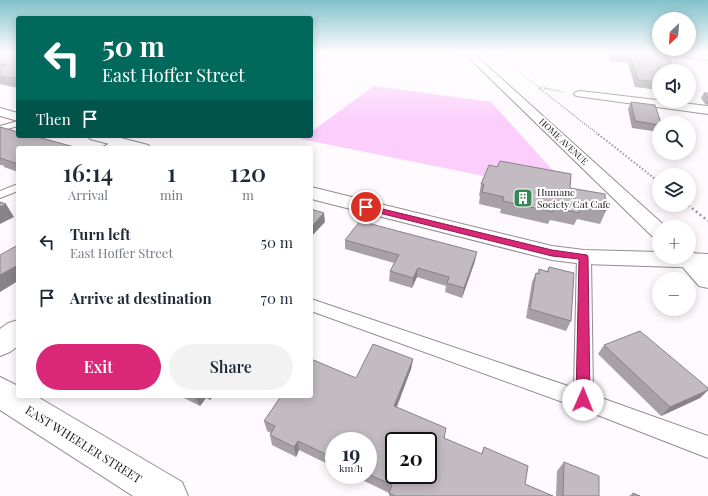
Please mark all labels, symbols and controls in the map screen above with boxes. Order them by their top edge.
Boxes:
north arrow [652,12,696,56]
map controls [652,12,696,316]
text: 50 m [102,27,165,64]
icon: left [36,32,88,84]
text: East Hoffer Street [102,63,245,87]
button: sound [652,64,696,108]
icon: arrive [79,108,101,130]
text: Then [36,109,71,129]
street label: HOME AVENUE [537,115,591,167]
button: search [652,116,696,160]
text: 16:14 [63,156,113,188]
text: 1 [167,156,176,188]
text: 120 [230,156,266,188]
button: layers [652,168,696,212]
place label: Humane Society/Cat Cafe [537,185,611,211]
text: Arrival [68,186,108,203]
text: min [160,186,183,203]
text: m [242,186,254,203]
building icon: Humane Society/Cat Cafe [512,187,534,209]
pin [349,190,383,224]
icon: arrive [355,196,377,218]
button: + [652,220,696,264]
text: Turn left [70,224,131,244]
icon: left [36,231,58,253]
text: 50 m [261,232,293,252]
text: East Hoffer Street [70,244,173,261]
button: − [652,272,696,316]
icon: arrive [36,287,58,309]
text: Arrive at destination [70,288,212,308]
text: 70 m [261,288,293,308]
button: Exit [36,344,161,390]
button: Share [169,344,293,390]
position arrow [562,379,604,421]
street label: EAST WHEELER STREET [23,402,146,487]
speed limit sign: 20 [385,432,437,484]
text: 19 [342,439,360,466]
text: km/h [339,461,363,475]

